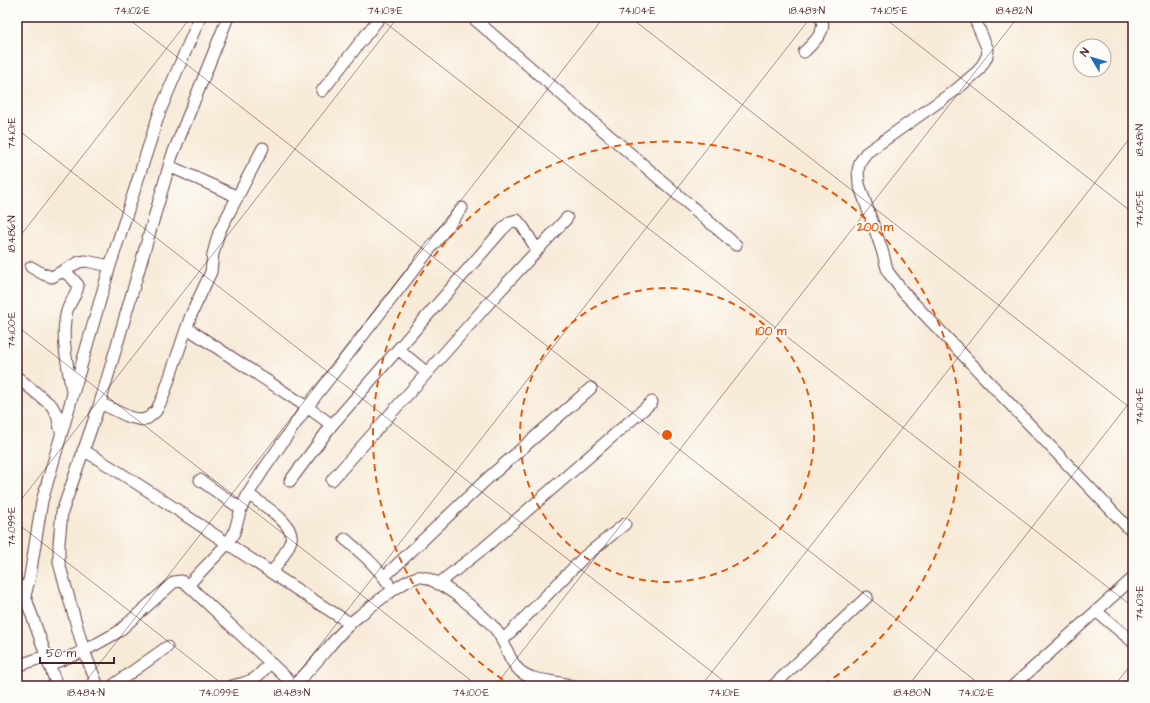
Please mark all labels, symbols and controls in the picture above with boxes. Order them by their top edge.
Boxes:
text: 74.102°E [114,4,150,18]
text: 74.103°E [367,4,403,18]
text: 74.104°E [619,4,656,18]
text: 18.483°N [789,4,825,18]
text: 74.105°E [870,4,908,18]
text: 18.482°N [996,4,1032,18]
north arrow [1072,38,1112,78]
text: N [1076,45,1093,59]
text: 74.101°E [5,117,19,149]
text: 18.481°N [1133,124,1147,156]
text: 74.105°E [1133,190,1147,228]
text: 18.486°N [5,215,19,253]
text: 200 m [856,219,894,236]
text: 74.100°E [5,312,19,348]
text: 100 m [756,323,787,340]
text: 74.104°E [1133,387,1147,424]
centre of rings [660,428,674,442]
text: 74.099°E [5,507,19,547]
text: 74.103°E [1133,585,1147,621]
scale bar [40,639,114,665]
text: 50 m [46,645,77,662]
text: 18.484°N [67,686,105,700]
text: 74.099°E [199,686,239,700]
text: 18.483°N [274,686,310,700]
text: 74.100°E [453,686,489,700]
text: 74.101°E [708,686,740,700]
text: 18.480°N [893,686,931,700]
text: 74.102°E [958,686,994,700]

